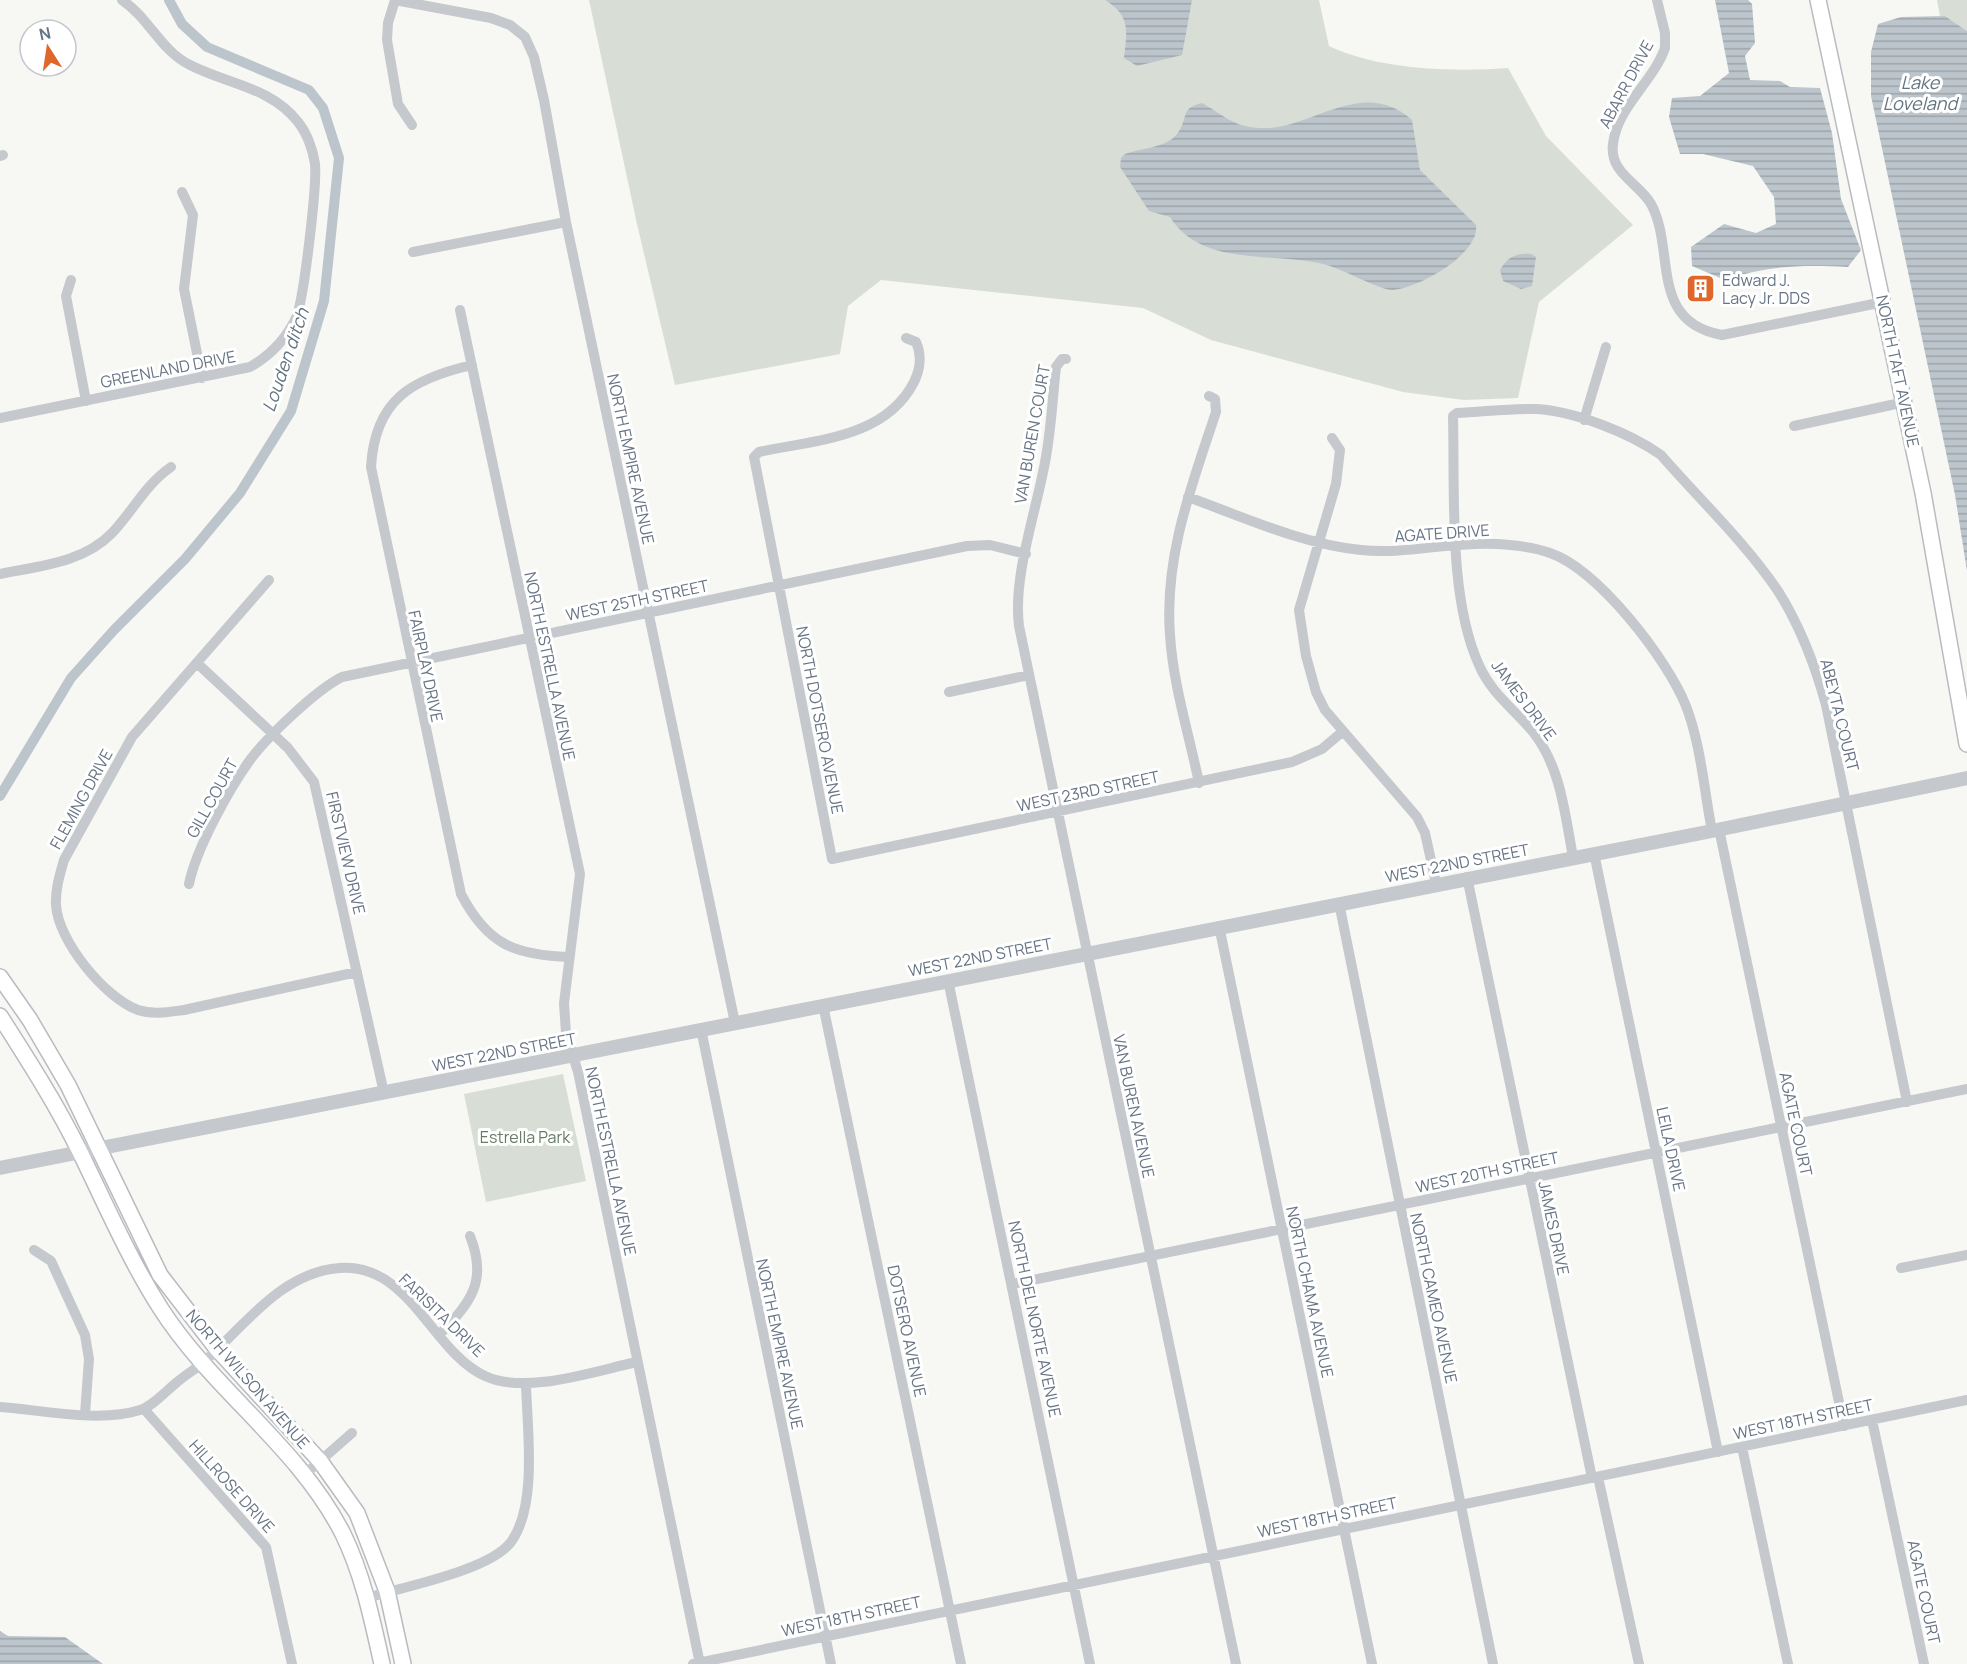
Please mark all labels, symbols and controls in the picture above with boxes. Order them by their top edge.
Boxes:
north arrow [18,18,78,78]
text: N [37,21,53,45]
street label: ABARR DRIVE [1594,36,1658,132]
water label: Lake Loveland [1883,70,1959,115]
place label: Edward J. Lacy Jr. DDS [1722,269,1810,309]
building icon: Edward J. Lacy Jr. DDS [1685,273,1717,305]
street label: NORTH TAFT AVENUE [1871,293,1925,449]
water label: Louden ditch [256,303,314,415]
street label: GREENLAND DRIVE [99,345,237,393]
street label: VAN BUREN COURT [1009,362,1055,505]
street label: NORTH EMPIRE AVENUE [602,372,660,546]
street label: AGATE DRIVE [1394,519,1490,547]
street label: NORTH ESTRELLA AVENUE [519,570,581,762]
street label: WEST 25TH STREET [564,574,711,626]
street label: FAIRPLAY DRIVE [403,608,449,724]
street label: NORTH DOTSERO AVENUE [791,624,849,816]
street label: JAMES DRIVE [1486,655,1562,745]
street label: ABEYTA COURT [1815,657,1865,774]
street label: FLEMING DRIVE [44,745,118,853]
street label: GILL COURT [181,754,243,842]
street label: WEST 23RD STREET [1015,765,1162,817]
street label: FIRSTVIEW DRIVE [321,789,371,917]
street label: WEST 22ND STREET [1383,838,1531,888]
street label: WEST 22ND STREET [906,932,1054,982]
street label: WEST 22ND STREET [430,1027,578,1077]
street label: VAN BUREN AVENUE [1108,1032,1160,1180]
street label: NORTH ESTRELLA AVENUE [580,1065,642,1257]
street label: AGATE COURT [1774,1070,1818,1178]
street label: LEILA DRIVE [1651,1105,1691,1193]
park label: Estrella Park [480,1126,571,1148]
street label: WEST 20TH STREET [1413,1146,1561,1198]
street label: JAMES DRIVE [1533,1179,1575,1277]
street label: NORTH CHAMA AVENUE [1281,1204,1339,1380]
street label: NORTH CAMEO AVENUE [1405,1211,1463,1385]
street label: NORTH DEL NORTE AVENUE [1003,1219,1067,1419]
street label: NORTH EMPIRE AVENUE [751,1257,809,1431]
street label: DOTSERO AVENUE [882,1263,932,1399]
street label: FARISITA DRIVE [394,1268,490,1362]
street label: NORTH WILSON AVENUE [181,1305,315,1453]
street label: WEST 18TH STREET [1731,1393,1875,1445]
street label: HILLROSE DRIVE [184,1435,280,1537]
street label: WEST 18TH STREET [1255,1491,1399,1543]
street label: AGATE COURT [1902,1538,1946,1646]
street label: WEST 18TH STREET [779,1590,923,1642]

